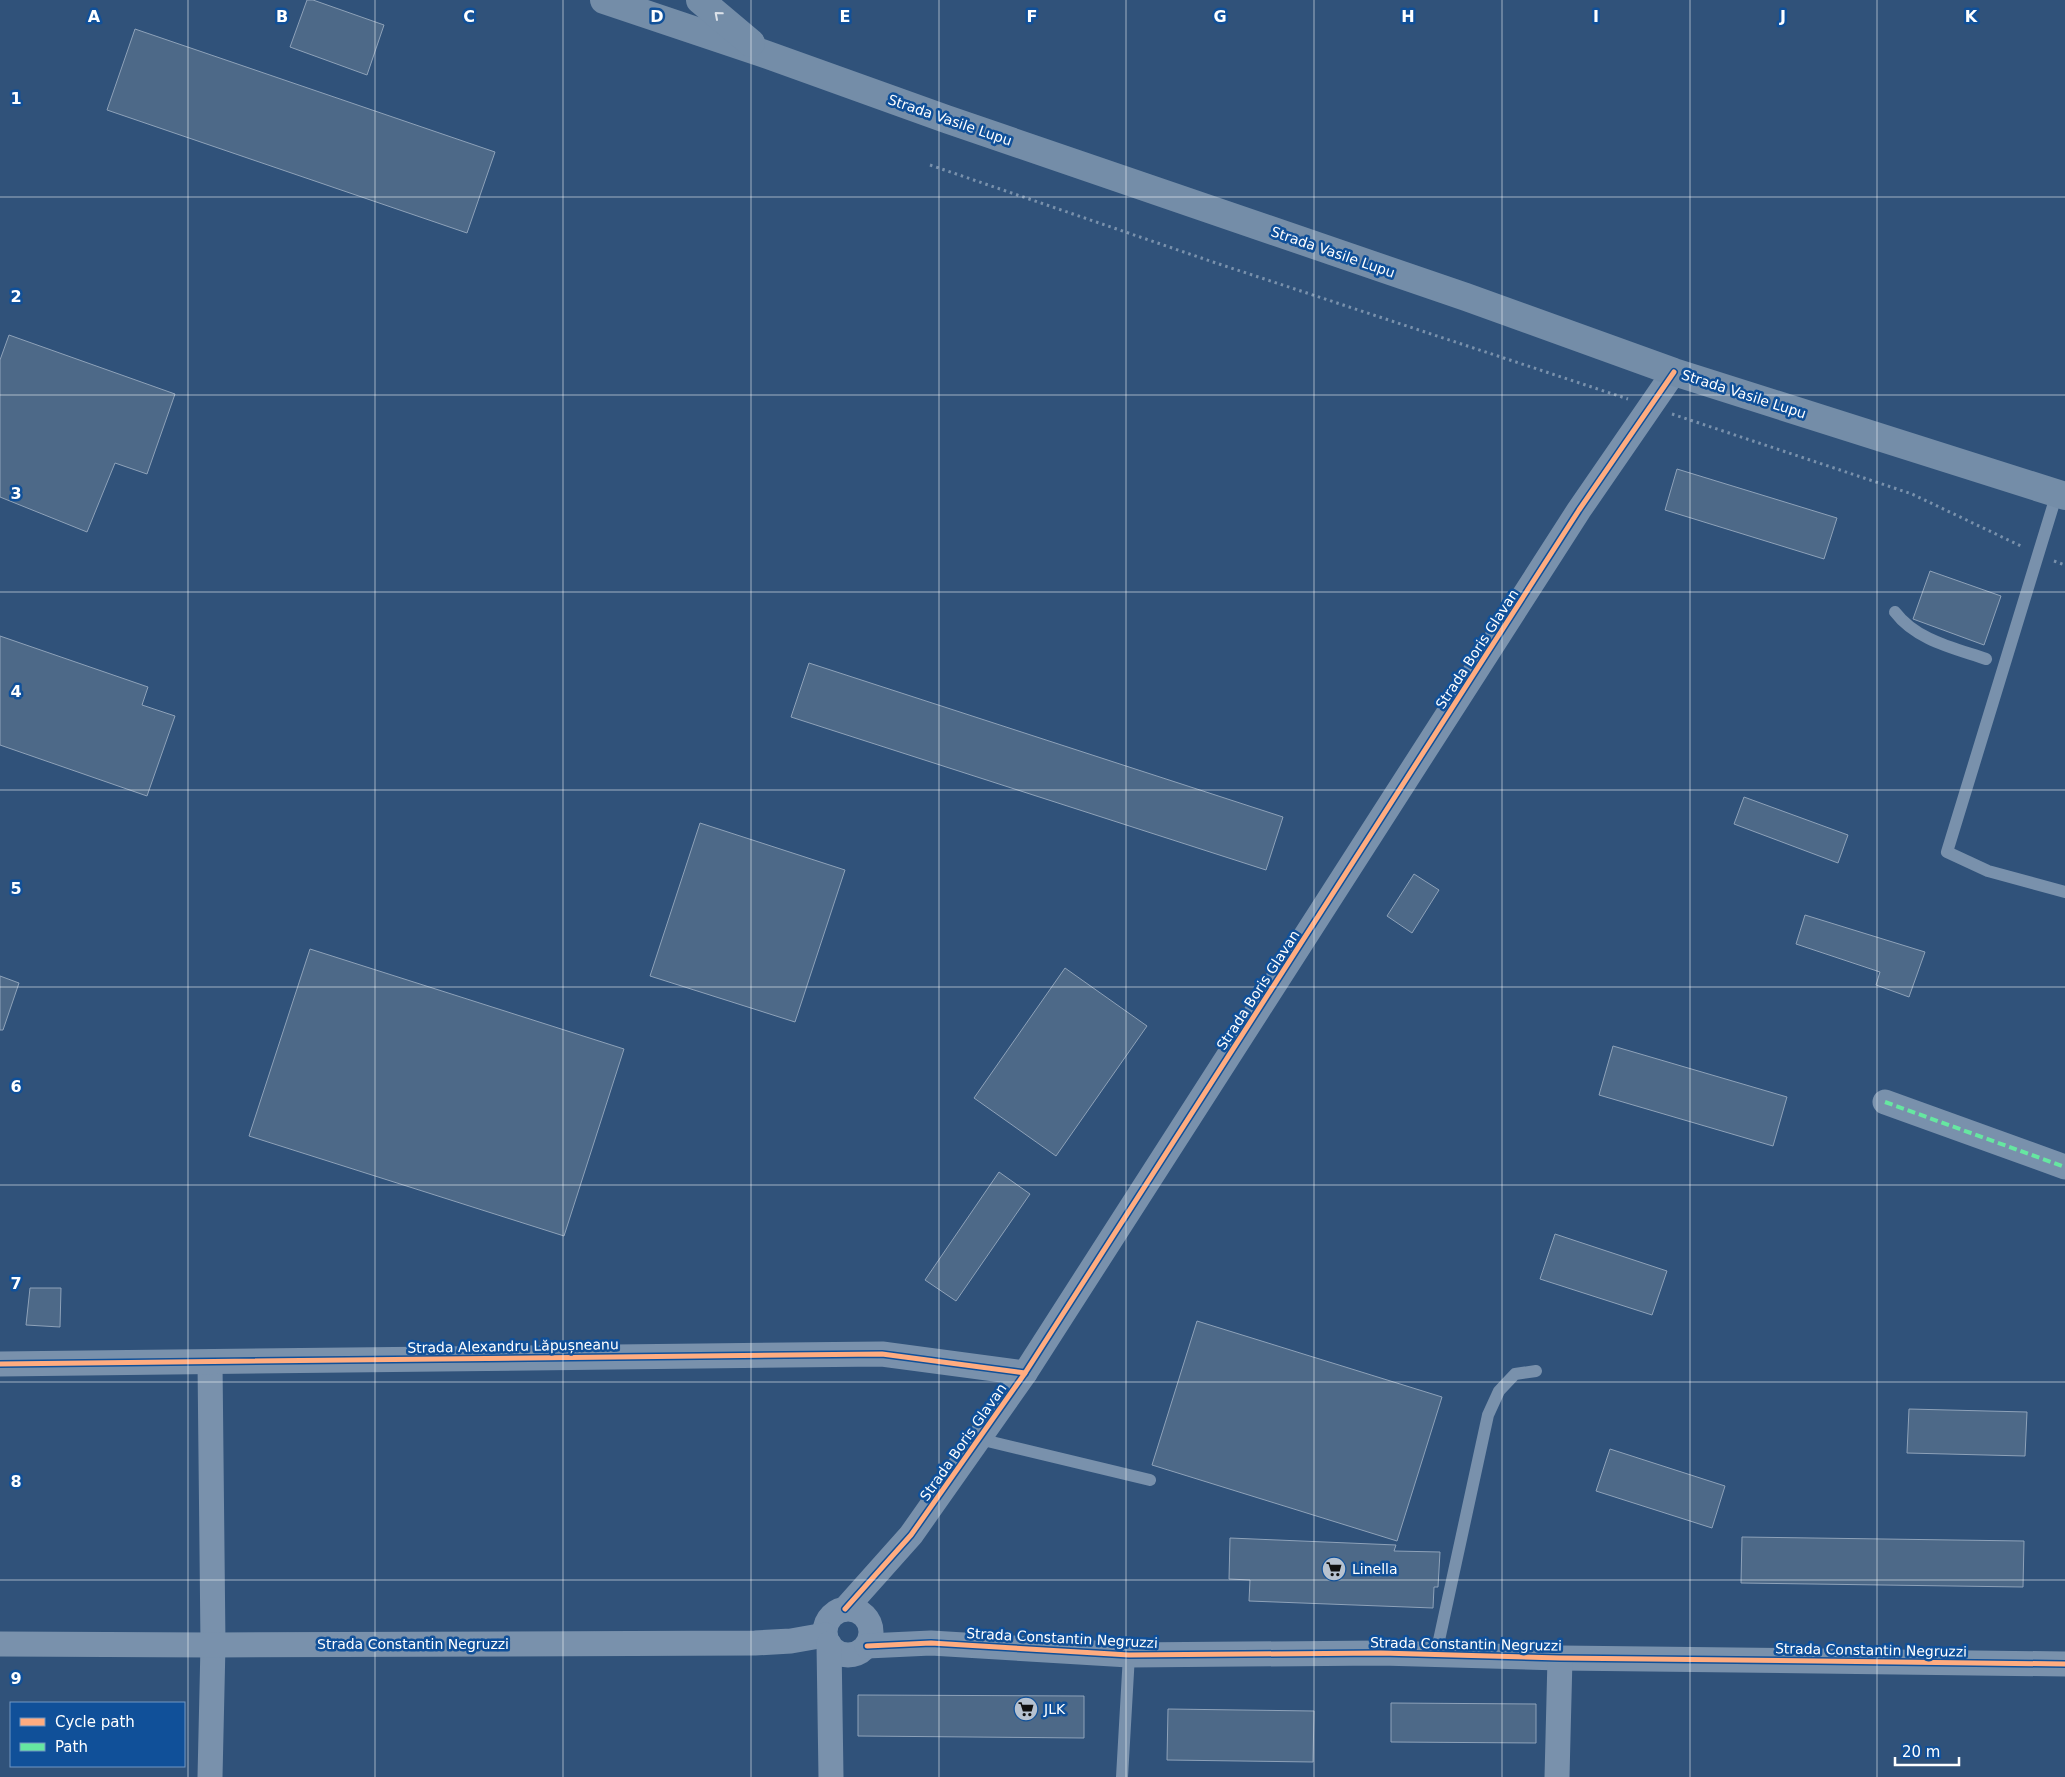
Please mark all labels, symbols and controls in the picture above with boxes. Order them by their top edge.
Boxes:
text: A [88,7,101,26]
text: B [276,7,288,26]
text: C [463,7,475,26]
text: D [650,7,664,26]
text: E [840,7,850,26]
text: F [1027,7,1037,26]
text: G [1213,7,1227,26]
text: H [1401,7,1415,26]
text: I [1593,7,1599,26]
text: J [1779,7,1786,26]
text: K [1965,7,1978,26]
one-way arrow [714,12,723,21]
text: 1 [10,89,22,108]
street label: Strada Vasile Lupu [886,91,1014,149]
street label: Strada Vasile Lupu [1269,223,1397,281]
text: 2 [10,287,22,306]
street label: Strada Vasile Lupu [1680,366,1808,422]
text: 3 [10,484,22,503]
street label: Strada Boris Glavan [1432,586,1522,712]
text: 4 [10,682,22,701]
text: 5 [10,879,22,898]
street label: Strada Boris Glavan [1213,927,1303,1053]
text: 6 [10,1077,22,1096]
text: 7 [10,1274,22,1293]
street label: Strada Alexandru Lăpușneanu [407,1336,619,1357]
street label: Strada Boris Glavan [917,1380,1009,1504]
text: 8 [10,1472,22,1491]
supermarket icon: Linella [1321,1556,1347,1582]
place label: Linella [1352,1561,1398,1577]
street label: Strada Constantin Negruzzi [966,1625,1158,1651]
street label: Strada Constantin Negruzzi [1370,1634,1562,1654]
street label: Strada Constantin Negruzzi [317,1636,509,1652]
street label: Strada Constantin Negruzzi [1775,1640,1967,1660]
text: 9 [10,1669,22,1688]
supermarket icon: JLK [1013,1696,1039,1722]
place label: JLK [1043,1701,1066,1717]
legend [10,1702,185,1767]
text: Cycle path [55,1713,135,1731]
scale bar [1895,1734,1959,1766]
text: Path [55,1738,88,1756]
text: 20 m [1902,1743,1940,1761]

